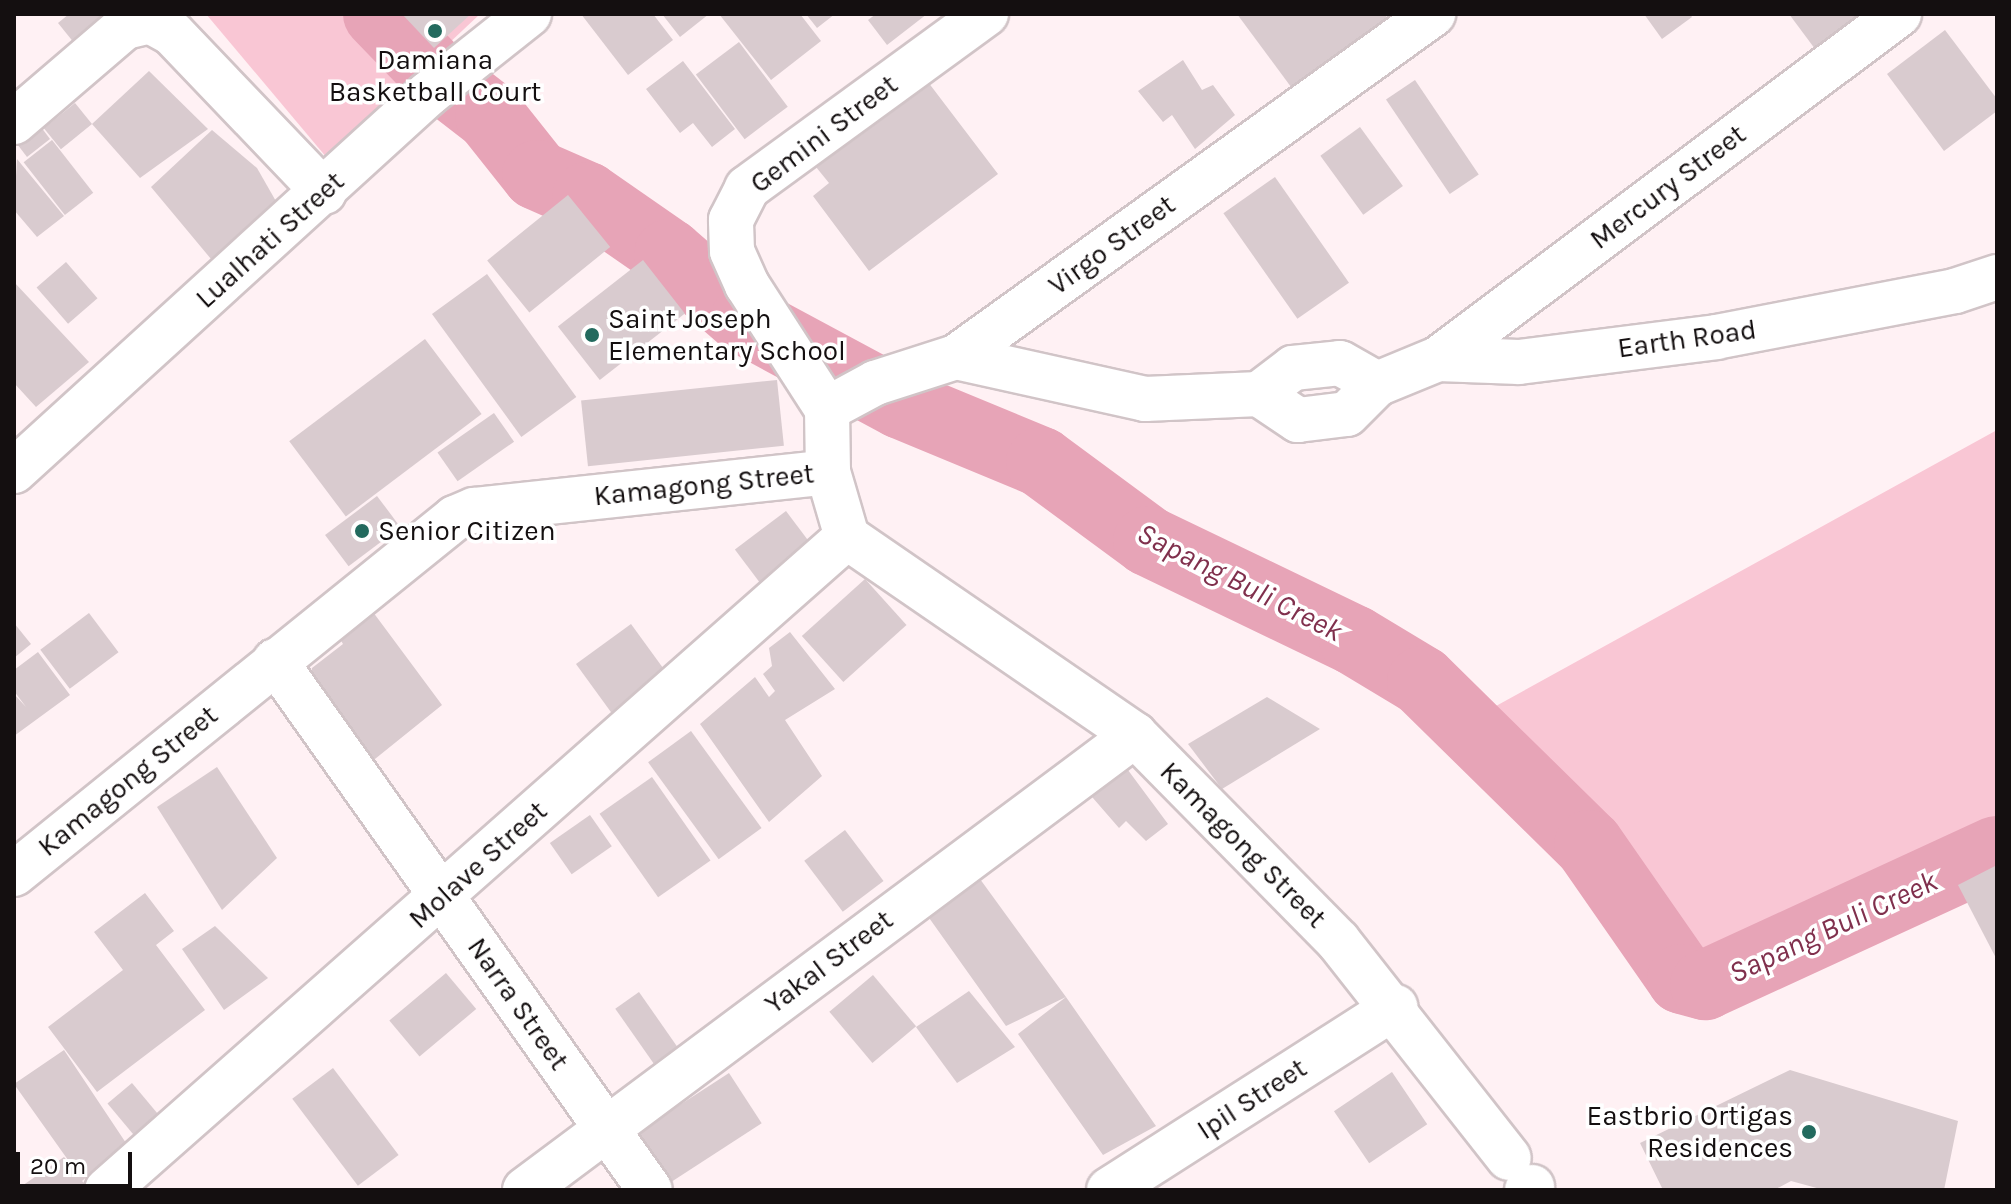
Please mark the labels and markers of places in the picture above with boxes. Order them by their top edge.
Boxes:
marker: Damiana Basketball Court [426,22,444,40]
place label: Damiana Basketball Court [329,43,541,109]
place label: Saint Joseph Elementary School [608,302,846,368]
marker: Saint Joseph Elementary School [583,326,601,344]
place label: Senior Citizen [378,514,556,548]
marker: Senior Citizen [353,522,371,540]
place label: Eastbrio Ortigas Residences [1587,1099,1793,1165]
marker: Eastbrio Ortigas Residences [1800,1123,1818,1141]

